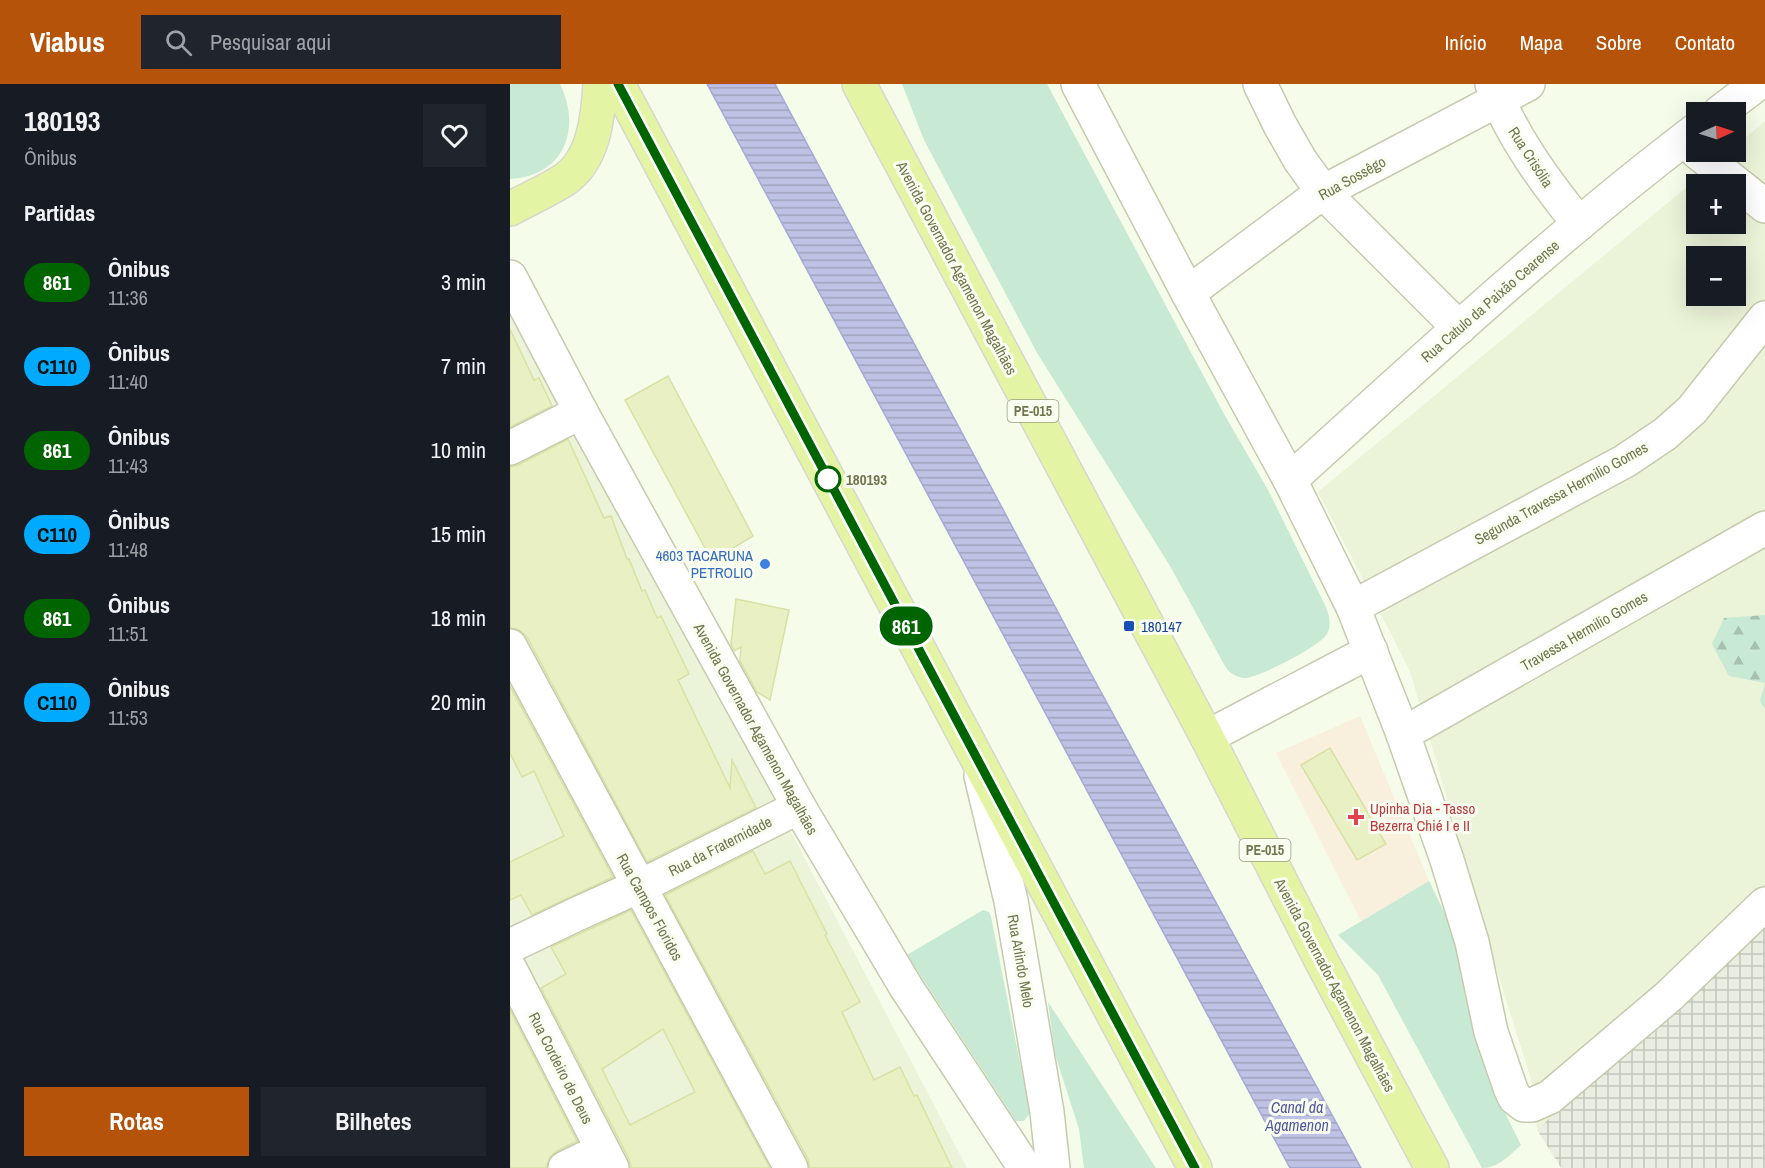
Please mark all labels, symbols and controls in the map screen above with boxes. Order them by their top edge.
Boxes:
search box [141,15,561,69]
text: Viabus [30,23,105,61]
icon: search [162,26,195,59]
text: Pesquisar aqui [210,27,331,57]
text: Início [1445,28,1487,57]
text: Mapa [1520,28,1563,57]
text: Sobre [1596,28,1642,57]
text: Contato [1675,28,1735,57]
text: 180193 [24,102,101,140]
north arrow [1686,102,1746,162]
map controls [1686,102,1746,306]
button: heart [423,104,486,167]
street label: Rua Crisólia [1504,123,1559,192]
text: Ônibus [24,144,77,171]
street label: Rua Sossêgo [1315,151,1390,205]
street label: Avenida Governador Agamenon Magalhães [891,157,1022,378]
button: + [1686,174,1746,234]
text: Partidas [24,198,95,228]
street label: Rua Catulo da Paixão Cearense [1416,235,1564,367]
button: − [1686,246,1746,306]
text: Ônibus [108,254,170,284]
text: 3 min [441,267,486,297]
text: 861 [43,268,71,297]
text: 11:36 [108,284,148,311]
text: Ônibus [108,338,170,368]
text: 7 min [441,351,486,381]
text: C110 [37,352,77,381]
text: 11:40 [108,368,148,395]
road number: PE-015 [1008,400,1058,422]
text: Ônibus [108,422,170,452]
text: 10 min [431,435,486,465]
text: 861 [43,436,71,465]
street label: Segunda Travessa Hermilio Gomes [1470,436,1652,550]
text: 11:43 [108,452,148,479]
marker: 180193 [815,466,841,492]
place label: 180193 [846,469,887,490]
text: Ônibus [108,506,170,536]
text: 15 min [431,519,486,549]
text: C110 [37,520,77,549]
text: 11:48 [108,536,148,563]
place label: 4603 TACARUNA PETROLIO [656,545,754,583]
marker: 4603 TACARUNA PETROLIO [758,557,772,571]
street label: Travessa Hermilio Gomes [1517,586,1651,676]
text: Ônibus [108,590,170,620]
text: 18 min [431,603,486,633]
text: 861 [43,604,71,633]
line badge: 861 [872,606,940,646]
text: 861 [892,612,920,641]
place label: 180147 [1141,616,1182,637]
street label: Avenida Governador Agamenon Magalhães [688,618,823,839]
marker: 180147 [1122,619,1136,633]
text: 11:51 [108,620,148,647]
text: Ônibus [108,674,170,704]
text: 20 min [431,687,486,717]
text: C110 [37,688,77,717]
text: 11:53 [108,704,148,731]
place label: Upinha Dia - Tasso Bezerra Chié I e II [1370,798,1475,836]
marker: Upinha Dia - Tasso Bezerra Chié I e II [1347,808,1365,826]
street label: Rua da Fraternidade [665,811,775,881]
road number: PE-015 [1240,839,1290,861]
street label: Rua Campos Floridos [612,850,688,964]
street label: Avenida Governador Agamenon Magalhães [1269,874,1400,1095]
street label: Rua Arlindo Melo [1002,913,1040,1009]
street label: Rua Cordeiro de Deus [524,1008,598,1128]
button: Rotas [24,1087,249,1156]
button: Bilhetes [261,1087,486,1156]
water label: Canal da Agamenon [1264,1096,1329,1136]

